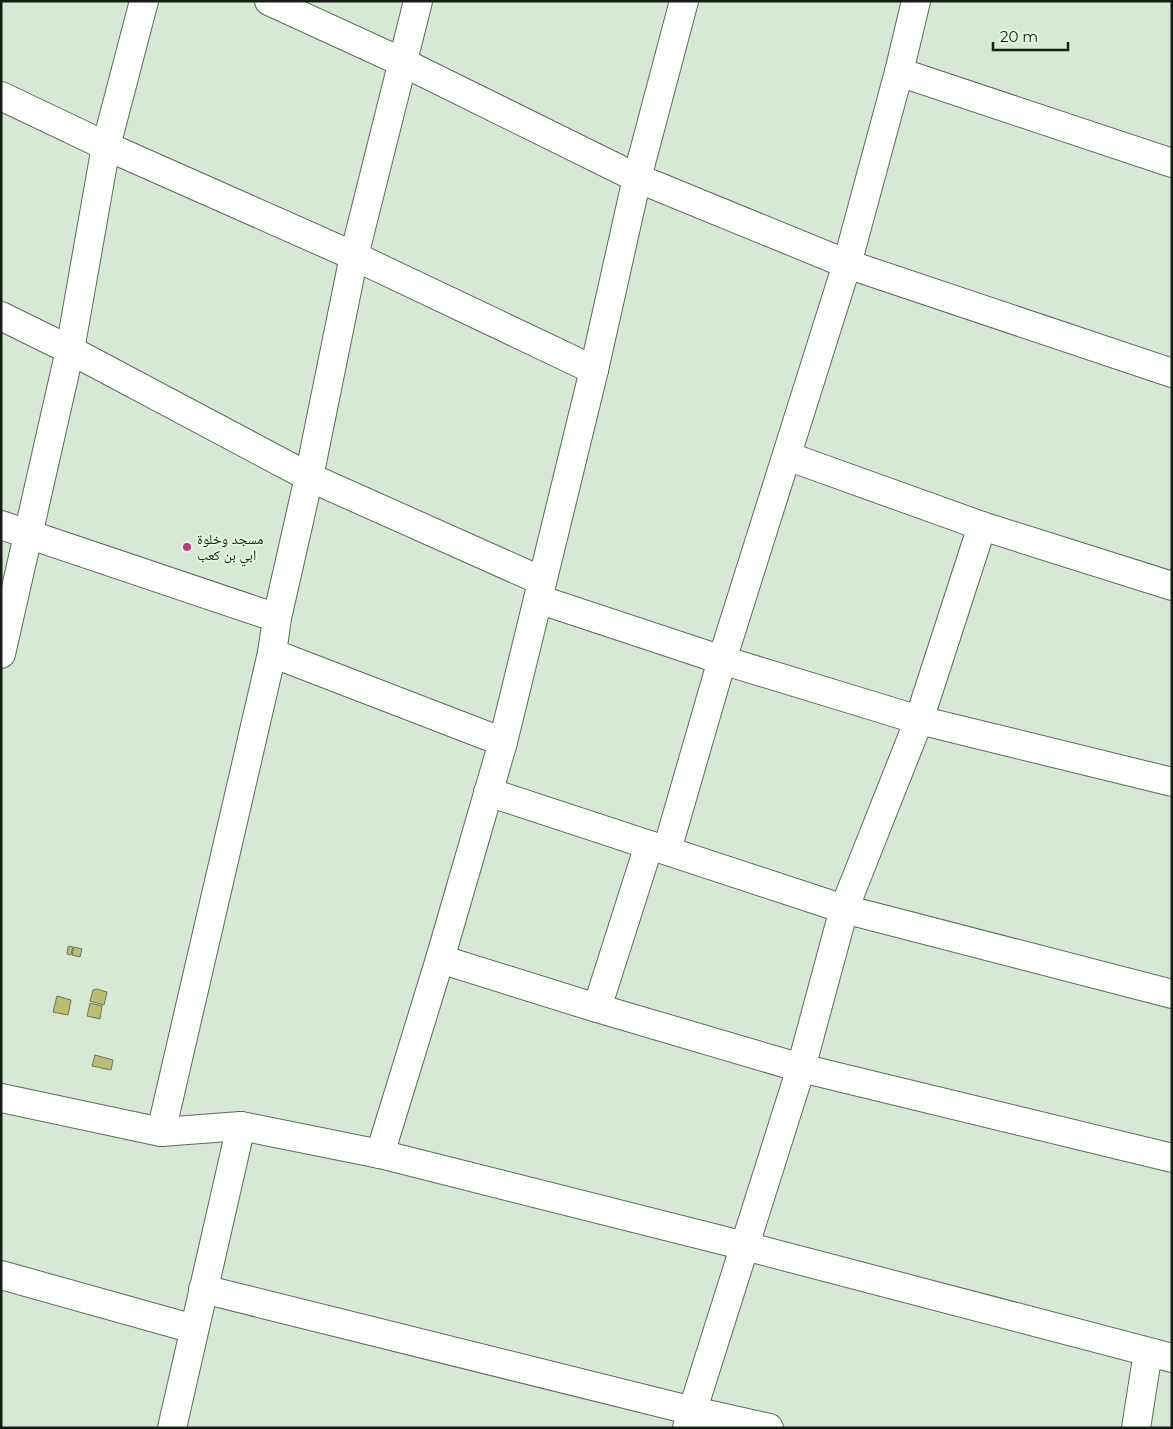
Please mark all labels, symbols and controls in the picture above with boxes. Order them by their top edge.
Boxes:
scale bar [993,20,1068,52]
text: 20 m [1000,27,1038,46]
place label: مسجد وخلوة ابي بن كعب [197,530,263,567]
marker: مسجد وخلوة ابي بن كعب [181,541,193,553]

